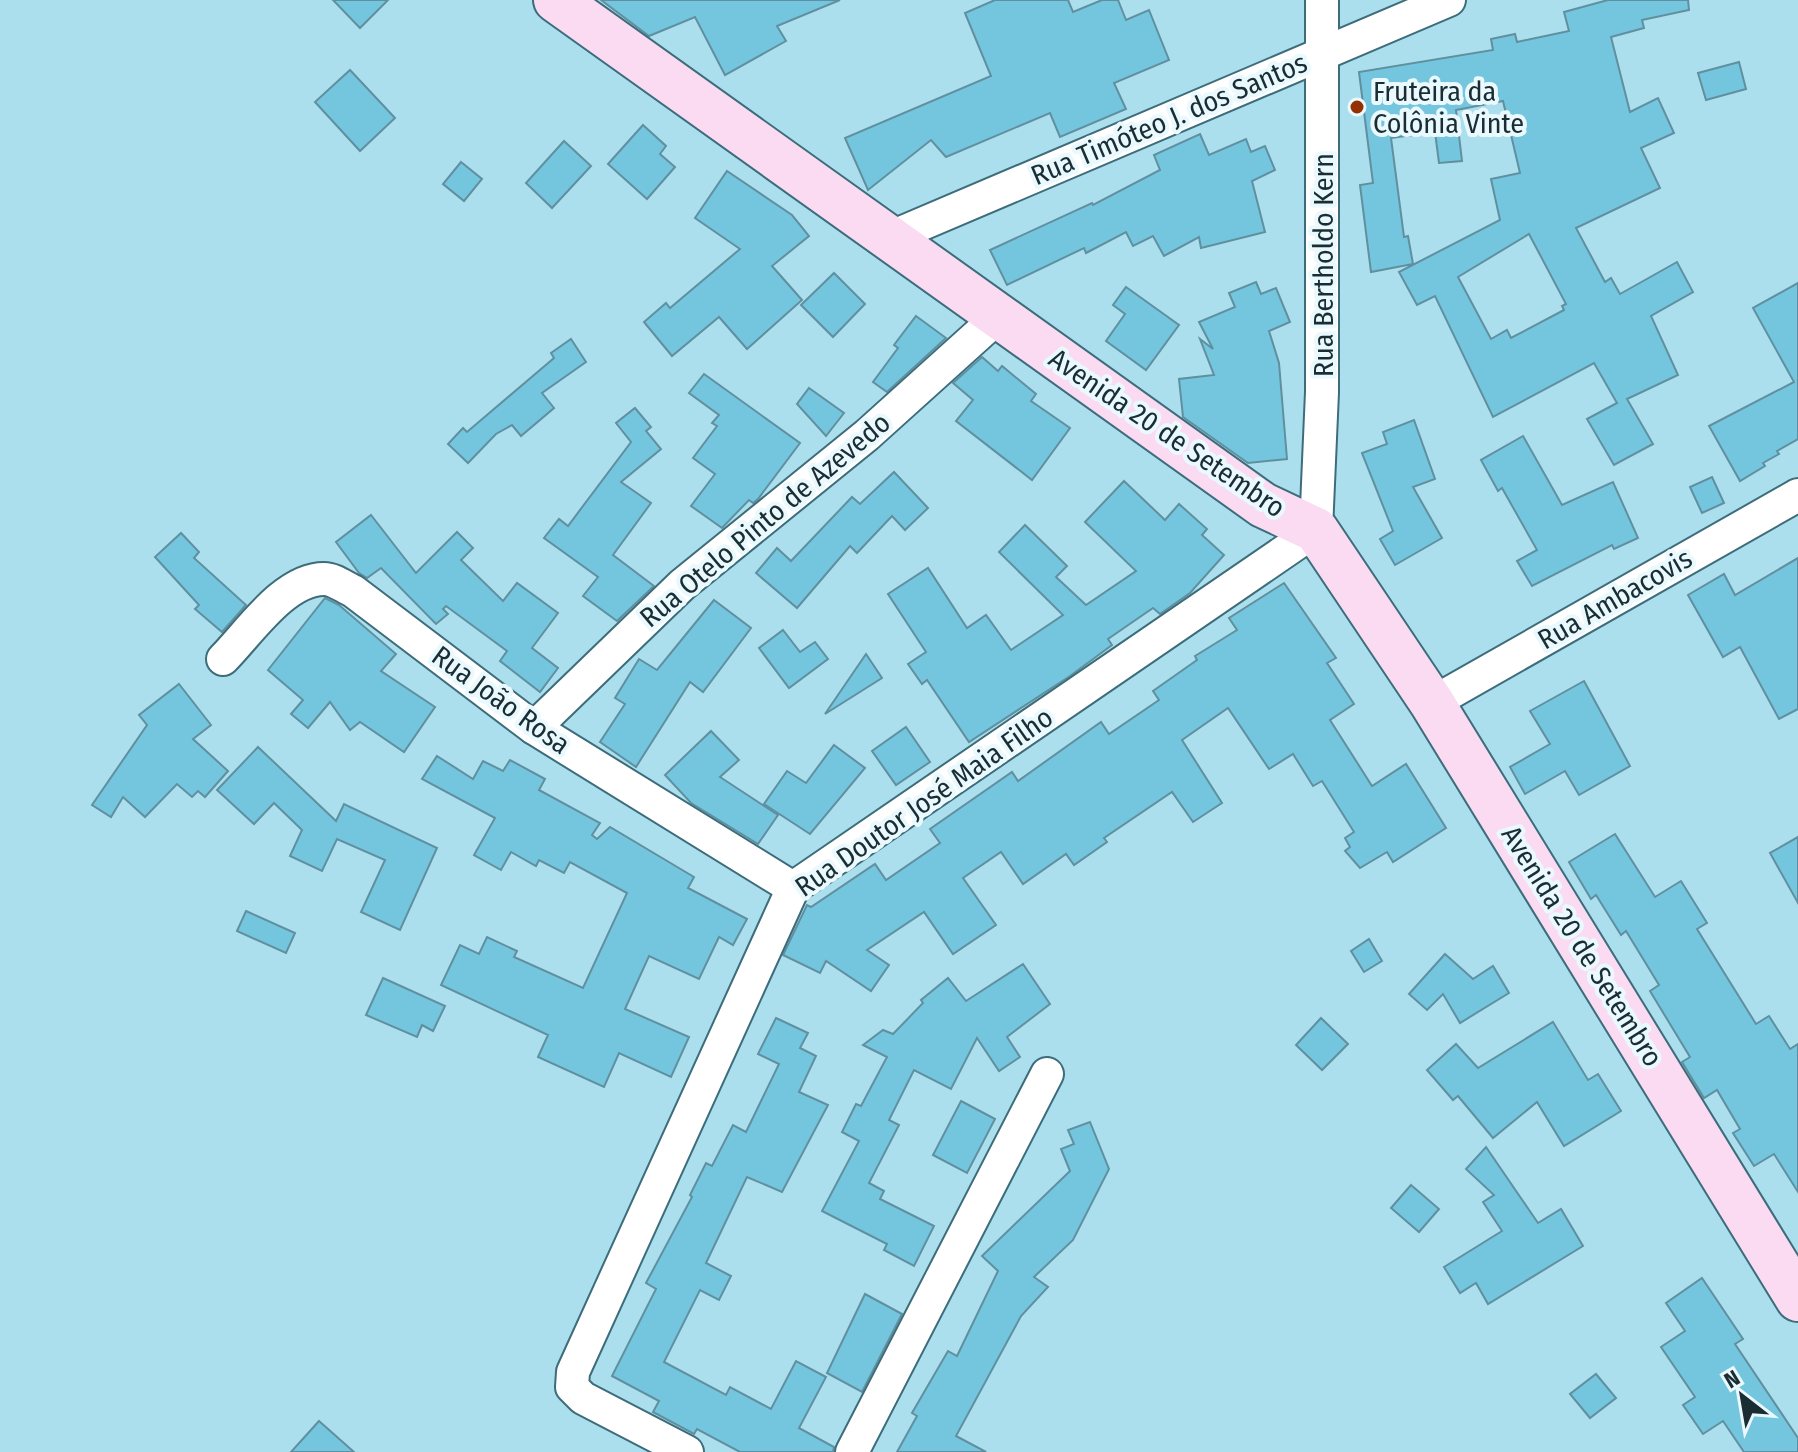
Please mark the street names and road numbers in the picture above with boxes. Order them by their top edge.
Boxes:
street label: Rua Timóteo J. dos Santos [1026,46,1312,192]
street label: Rua Bertholdo Kern [1307,153,1340,377]
street label: Avenida 20 de Setembro [1043,342,1291,524]
street label: Rua Otelo Pinto de Azevedo [633,406,897,634]
street label: Rua Ambacovis [1532,542,1698,656]
street label: Rua João Rosa [426,639,576,761]
street label: Rua Doutor José Maia Filho [789,701,1059,903]
street label: Avenida 20 de Setembro [1495,820,1669,1072]

